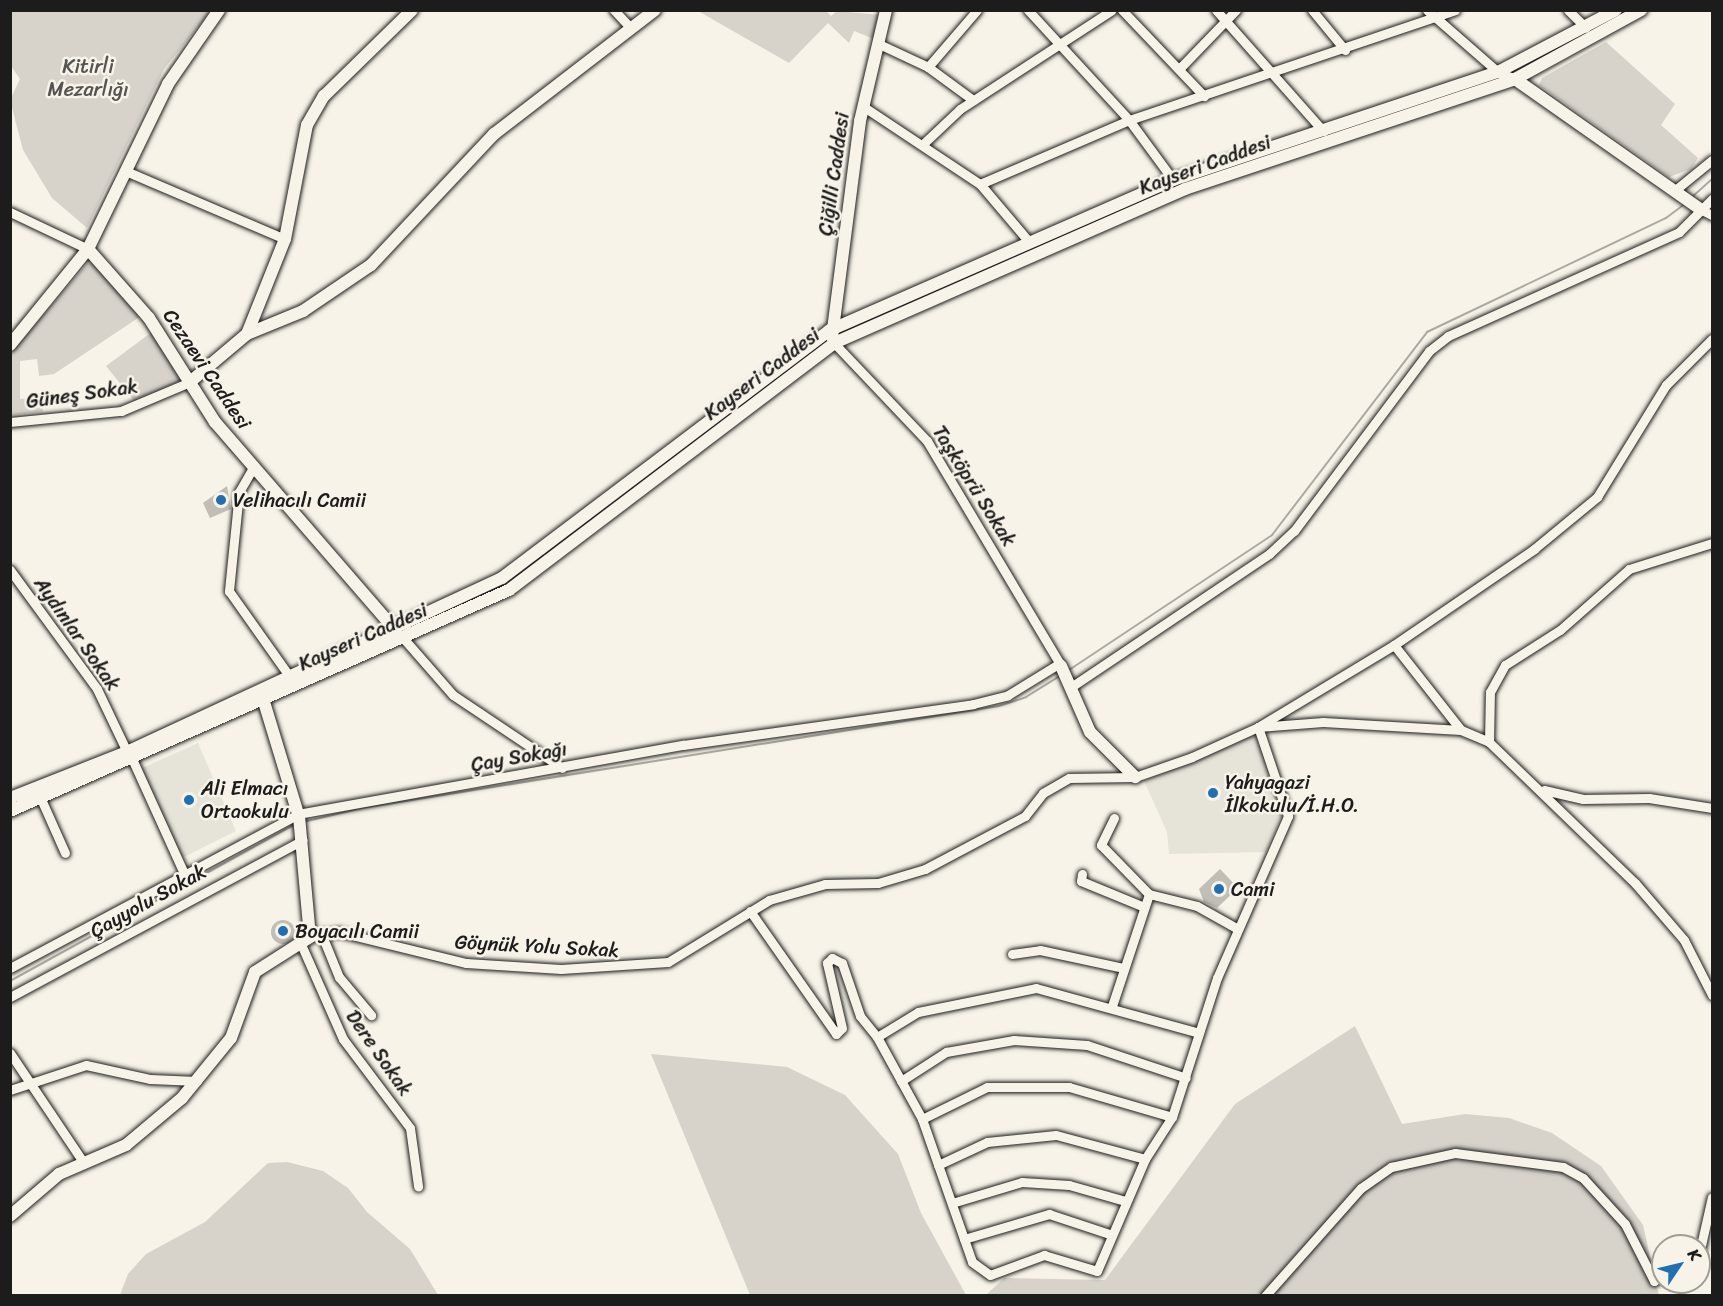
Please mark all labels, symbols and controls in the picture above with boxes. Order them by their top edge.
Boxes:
park label: Kitirli Mezarlığı [47,54,129,101]
street label: Çiğilli Caddesi [814,111,854,237]
street label: Kayseri Caddesi [1136,130,1274,200]
street label: Cezaevi Caddesi [158,304,256,434]
street label: Kayseri Caddesi [699,323,825,425]
street label: Güneş Sokak [25,374,139,414]
street label: Taşköprü Sokak [927,421,1021,551]
place label: Velihacılı Camii [233,488,366,512]
marker: Velihacılı Camii [214,493,228,507]
street label: Aydınlar Sokak [29,572,125,696]
street label: Kayseri Caddesi [295,598,431,676]
street label: Çay Sokağı [469,737,569,777]
place label: Yahyagazi İlkokulu/İ.H.O. [1225,770,1359,817]
place label: Ali Elmacı Ortaokulu [201,777,289,824]
marker: Yahyagazi İlkokulu/İ.H.O. [1206,786,1220,800]
marker: Ali Elmacı Ortaokulu [182,793,196,807]
street label: Çayyolu Sokak [86,859,210,943]
place label: Cami [1231,877,1274,901]
marker: Cami [1212,882,1226,896]
place label: Boyacılı Camii [295,919,419,943]
marker: Boyacılı Camii [276,924,290,938]
street label: Göynük Yolu Sokak [454,930,620,962]
street label: Dere Sokak [341,1005,417,1101]
north arrow [1651,1234,1711,1294]
text: K [1680,1242,1709,1267]

